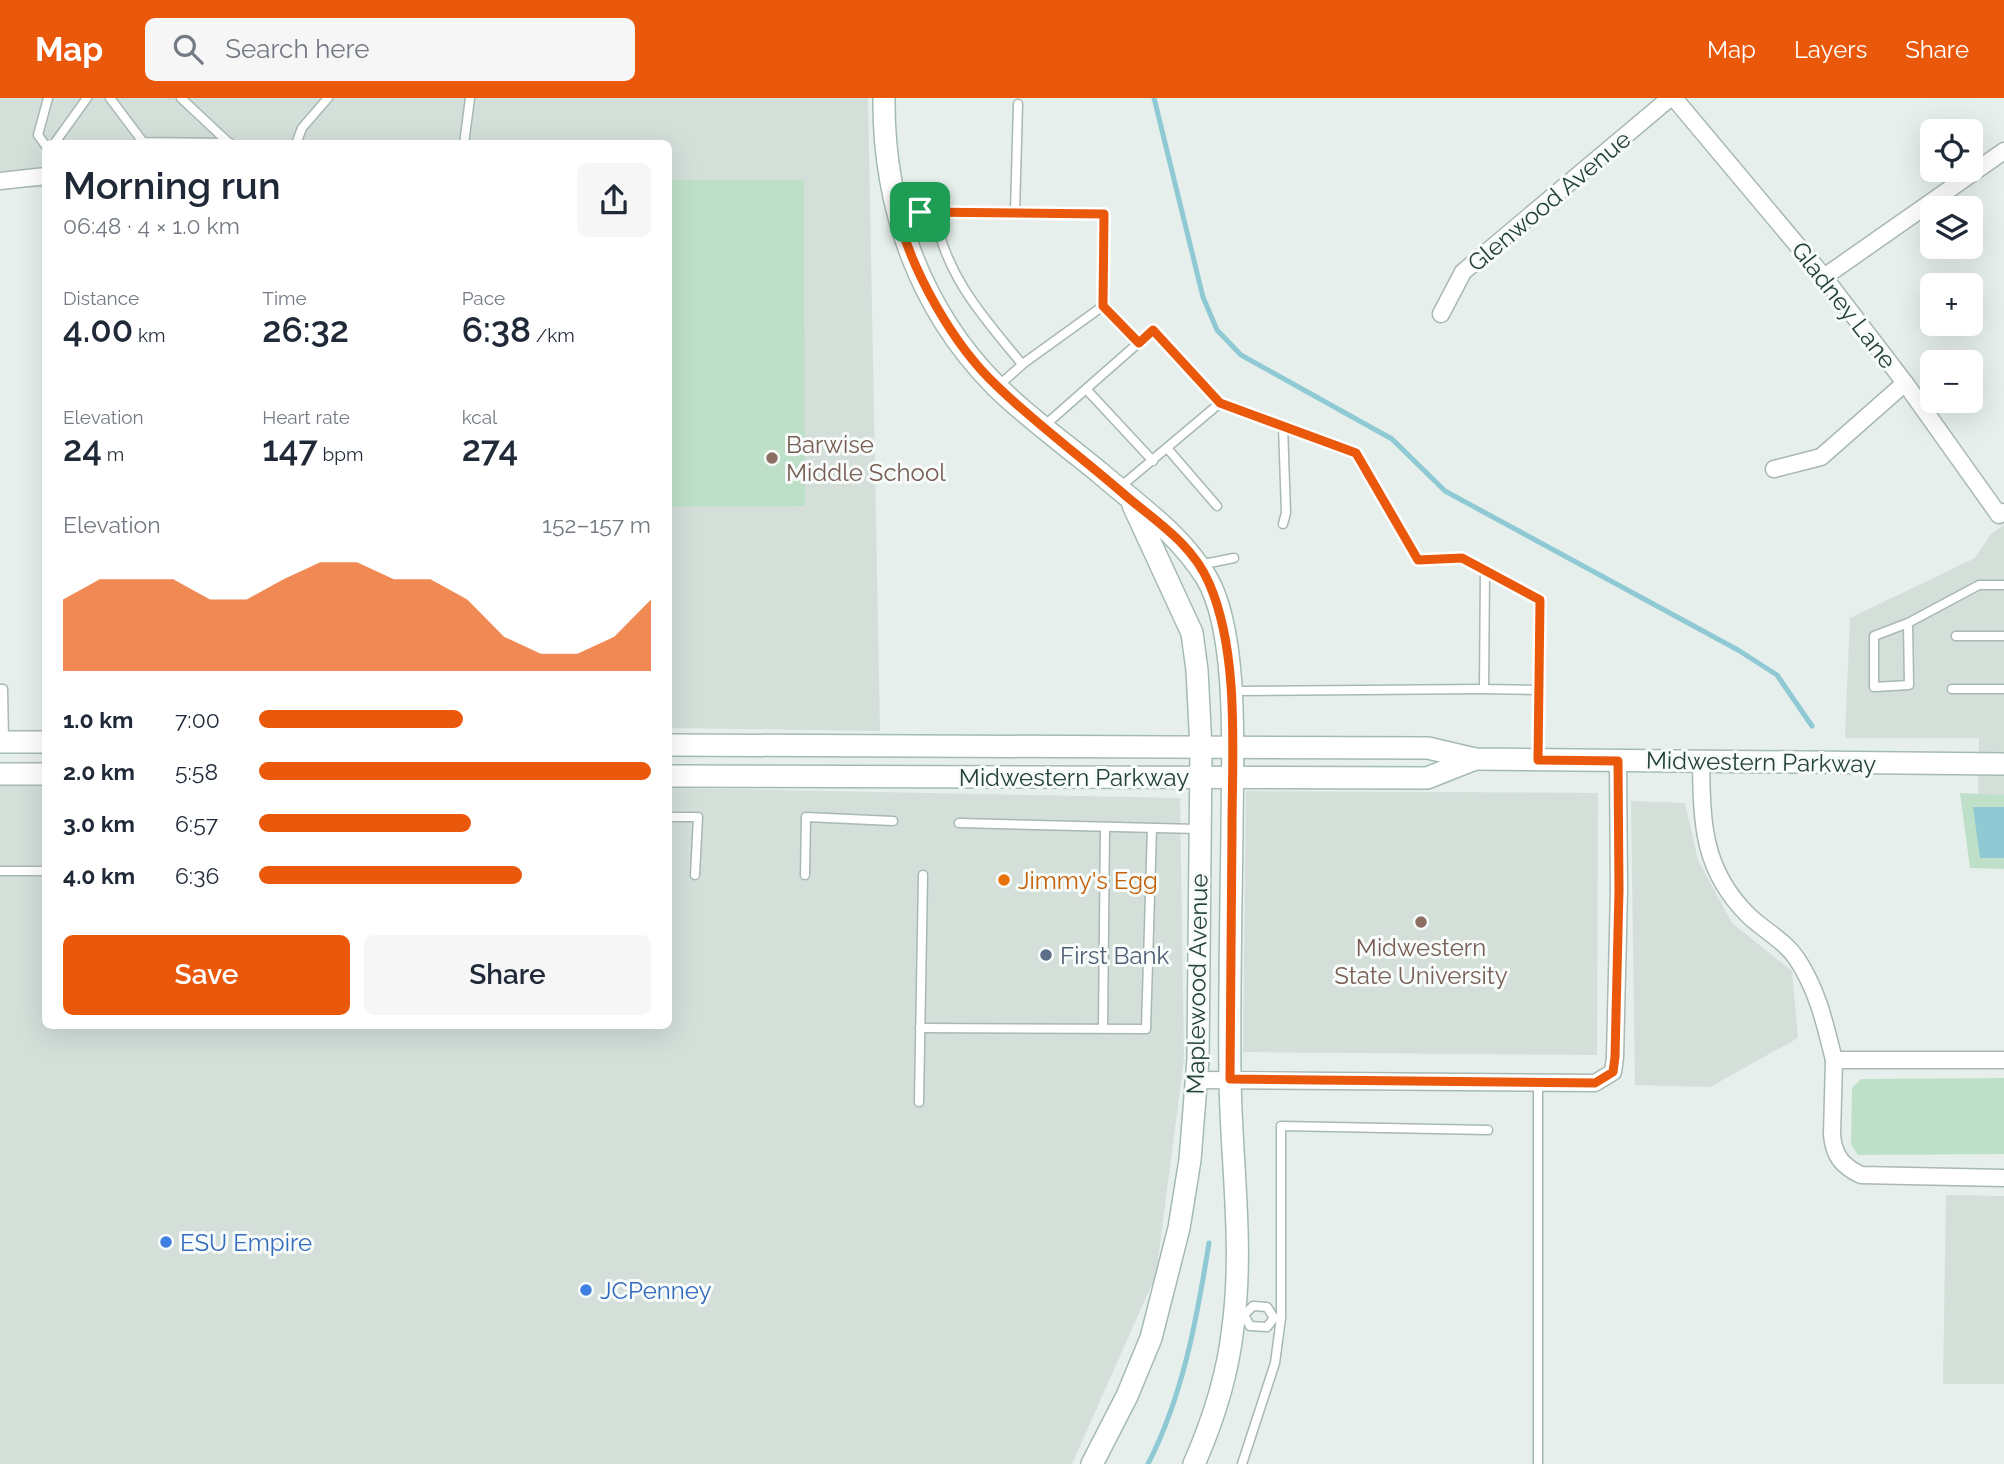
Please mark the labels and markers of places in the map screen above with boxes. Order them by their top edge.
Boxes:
pin [890,182,950,242]
place label: Barwise Middle School [786,430,946,487]
marker: Barwise Middle School [764,450,780,466]
place label: Jimmy's Egg [1018,866,1158,895]
marker: Jimmy's Egg [996,872,1012,888]
marker: Midwestern State University [1413,914,1429,930]
place label: Midwestern State University [1334,933,1508,990]
place label: First Bank [1060,941,1170,970]
marker: First Bank [1038,947,1054,963]
place label: ESU Empire [180,1228,312,1257]
marker: ESU Empire [158,1234,174,1250]
place label: JCPenney [600,1276,712,1305]
marker: JCPenney [578,1282,594,1298]

